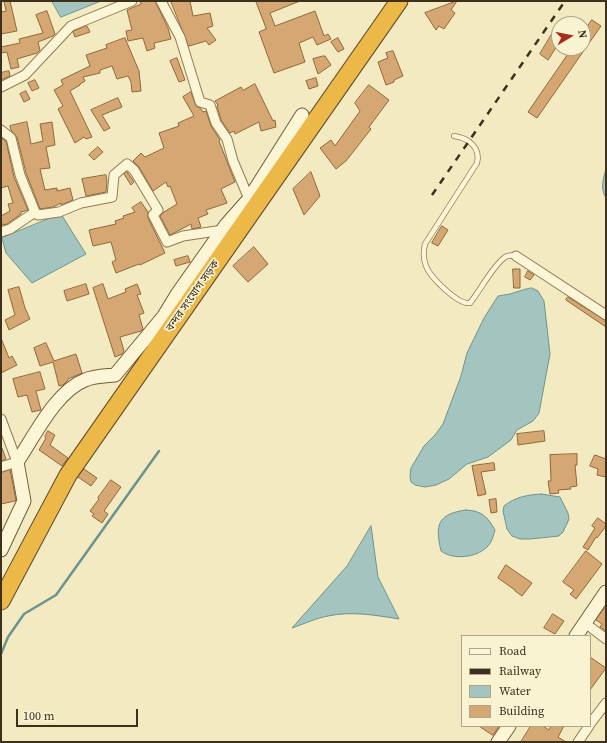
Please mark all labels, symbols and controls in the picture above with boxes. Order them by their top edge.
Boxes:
north arrow [551,16,591,56]
text: N [574,29,590,39]
street label: বন্দর সংযোগ সড়ক [164,258,222,334]
legend [461,635,591,727]
text: Road [499,643,526,659]
text: Railway [499,663,541,679]
text: Water [499,683,531,699]
scale bar [18,701,140,727]
text: Building [499,703,544,719]
text: 100 m [23,708,55,724]

